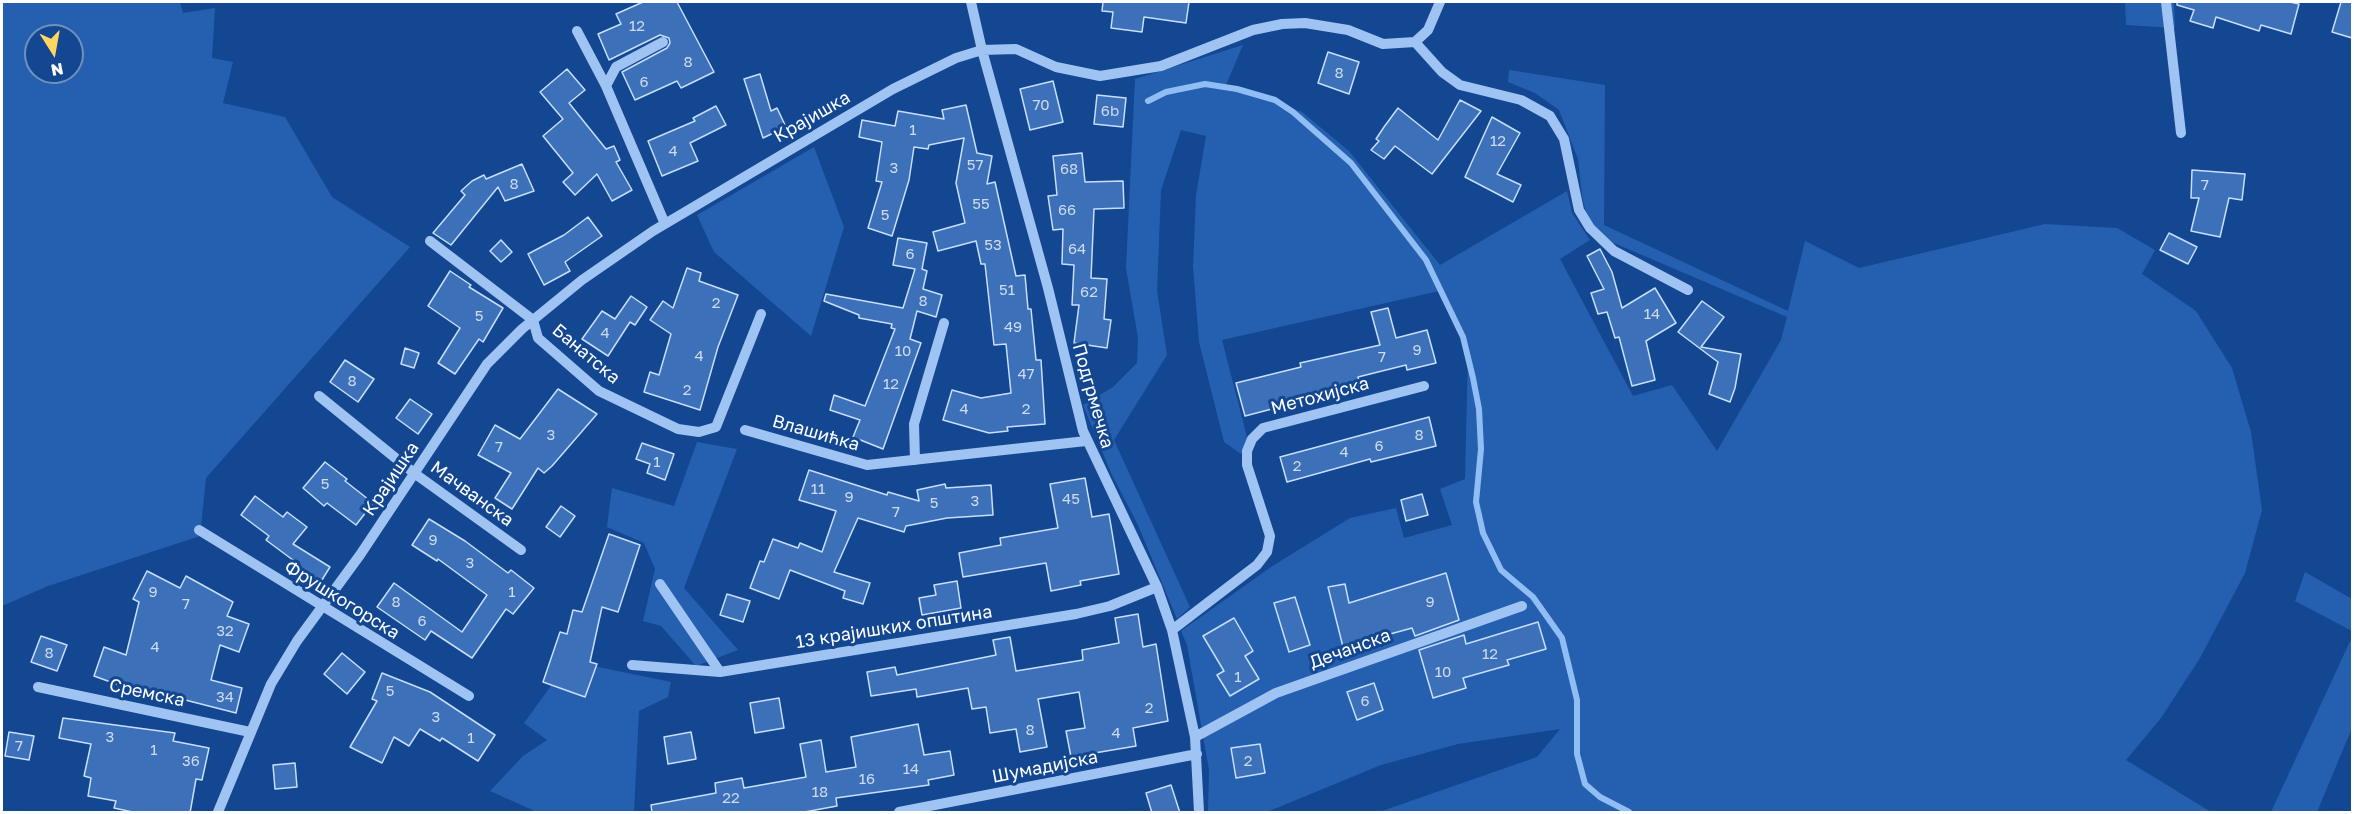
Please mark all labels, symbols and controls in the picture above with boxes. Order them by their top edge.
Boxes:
house number: 12 [629,17,645,35]
north arrow [24,24,84,84]
house number: 8 [683,53,693,71]
text: N [49,59,65,81]
house number: 8 [1334,64,1344,82]
house number: 6 [639,73,649,91]
street label: Крајишка [770,87,854,147]
house number: 70 [1032,96,1050,114]
house number: 6b [1101,102,1119,120]
house number: 1 [909,121,917,139]
house number: 12 [1490,132,1506,150]
house number: 4 [668,142,678,160]
house number: 57 [967,156,983,174]
house number: 3 [890,159,898,177]
house number: 68 [1060,160,1078,178]
house number: 8 [509,175,519,193]
house number: 7 [2201,176,2209,194]
house number: 55 [972,195,990,213]
house number: 66 [1058,201,1076,219]
house number: 5 [881,206,889,224]
house number: 53 [984,236,1002,254]
house number: 64 [1068,240,1086,258]
house number: 6 [905,245,915,263]
house number: 51 [999,281,1015,299]
house number: 62 [1080,283,1098,301]
house number: 8 [918,292,928,310]
house number: 2 [712,294,720,312]
house number: 14 [1644,305,1660,323]
house number: 5 [475,307,483,325]
house number: 49 [1004,318,1022,336]
street label: Банатска [548,319,624,389]
house number: 4 [600,324,610,342]
street label: Подгрмечка [1068,341,1118,451]
house number: 9 [1412,341,1422,359]
house number: 10 [895,342,911,360]
house number: 4 [694,347,704,365]
house number: 7 [1378,348,1386,366]
house number: 47 [1017,365,1035,383]
house number: 8 [347,372,357,390]
street label: Метохијска [1269,373,1371,419]
house number: 12 [883,375,899,393]
house number: 2 [683,381,691,399]
house number: 4 [959,400,969,418]
house number: 2 [1022,400,1030,418]
street label: Влашићка [770,410,862,456]
house number: 3 [547,426,555,444]
house number: 8 [1414,426,1424,444]
house number: 6 [1374,437,1384,455]
street label: Крајишка [358,438,424,520]
house number: 7 [495,438,503,456]
house number: 4 [1339,443,1349,461]
house number: 1 [653,453,661,471]
street label: Мачванска [426,457,518,531]
house number: 2 [1293,457,1301,475]
house number: 5 [321,475,329,493]
house number: 11 [811,480,825,498]
house number: 9 [844,488,854,506]
house number: 45 [1062,490,1080,508]
house number: 3 [971,492,979,510]
house number: 5 [930,494,938,512]
house number: 7 [892,503,900,521]
house number: 9 [428,531,438,549]
house number: 3 [466,554,474,572]
street label: Фрушкогорска [280,556,404,644]
house number: 9 [148,583,158,601]
house number: 1 [508,583,516,601]
house number: 8 [391,593,401,611]
house number: 9 [1425,593,1435,611]
house number: 7 [182,595,190,613]
street label: 13 крајишких општина [794,601,994,653]
house number: 6 [417,612,427,630]
house number: 32 [216,622,234,640]
street label: Дечанска [1307,624,1393,674]
house number: 4 [150,638,160,656]
house number: 8 [44,644,54,662]
house number: 12 [1482,645,1498,663]
house number: 10 [1435,663,1451,681]
house number: 1 [1234,668,1242,686]
street label: Сремска [107,674,187,712]
house number: 5 [386,682,394,700]
house number: 34 [216,688,234,706]
house number: 6 [1360,692,1370,710]
house number: 2 [1145,699,1153,717]
house number: 3 [432,708,440,726]
house number: 8 [1025,721,1035,739]
house number: 4 [1111,724,1121,742]
house number: 3 [106,728,114,746]
house number: 1 [467,729,475,747]
house number: 7 [15,737,23,755]
house number: 1 [150,741,158,759]
street label: Шумадијска [990,746,1100,788]
house number: 36 [182,752,200,770]
house number: 2 [1244,752,1252,770]
house number: 14 [903,760,919,778]
house number: 16 [859,770,875,788]
house number: 18 [812,783,828,801]
house number: 22 [722,789,740,807]

